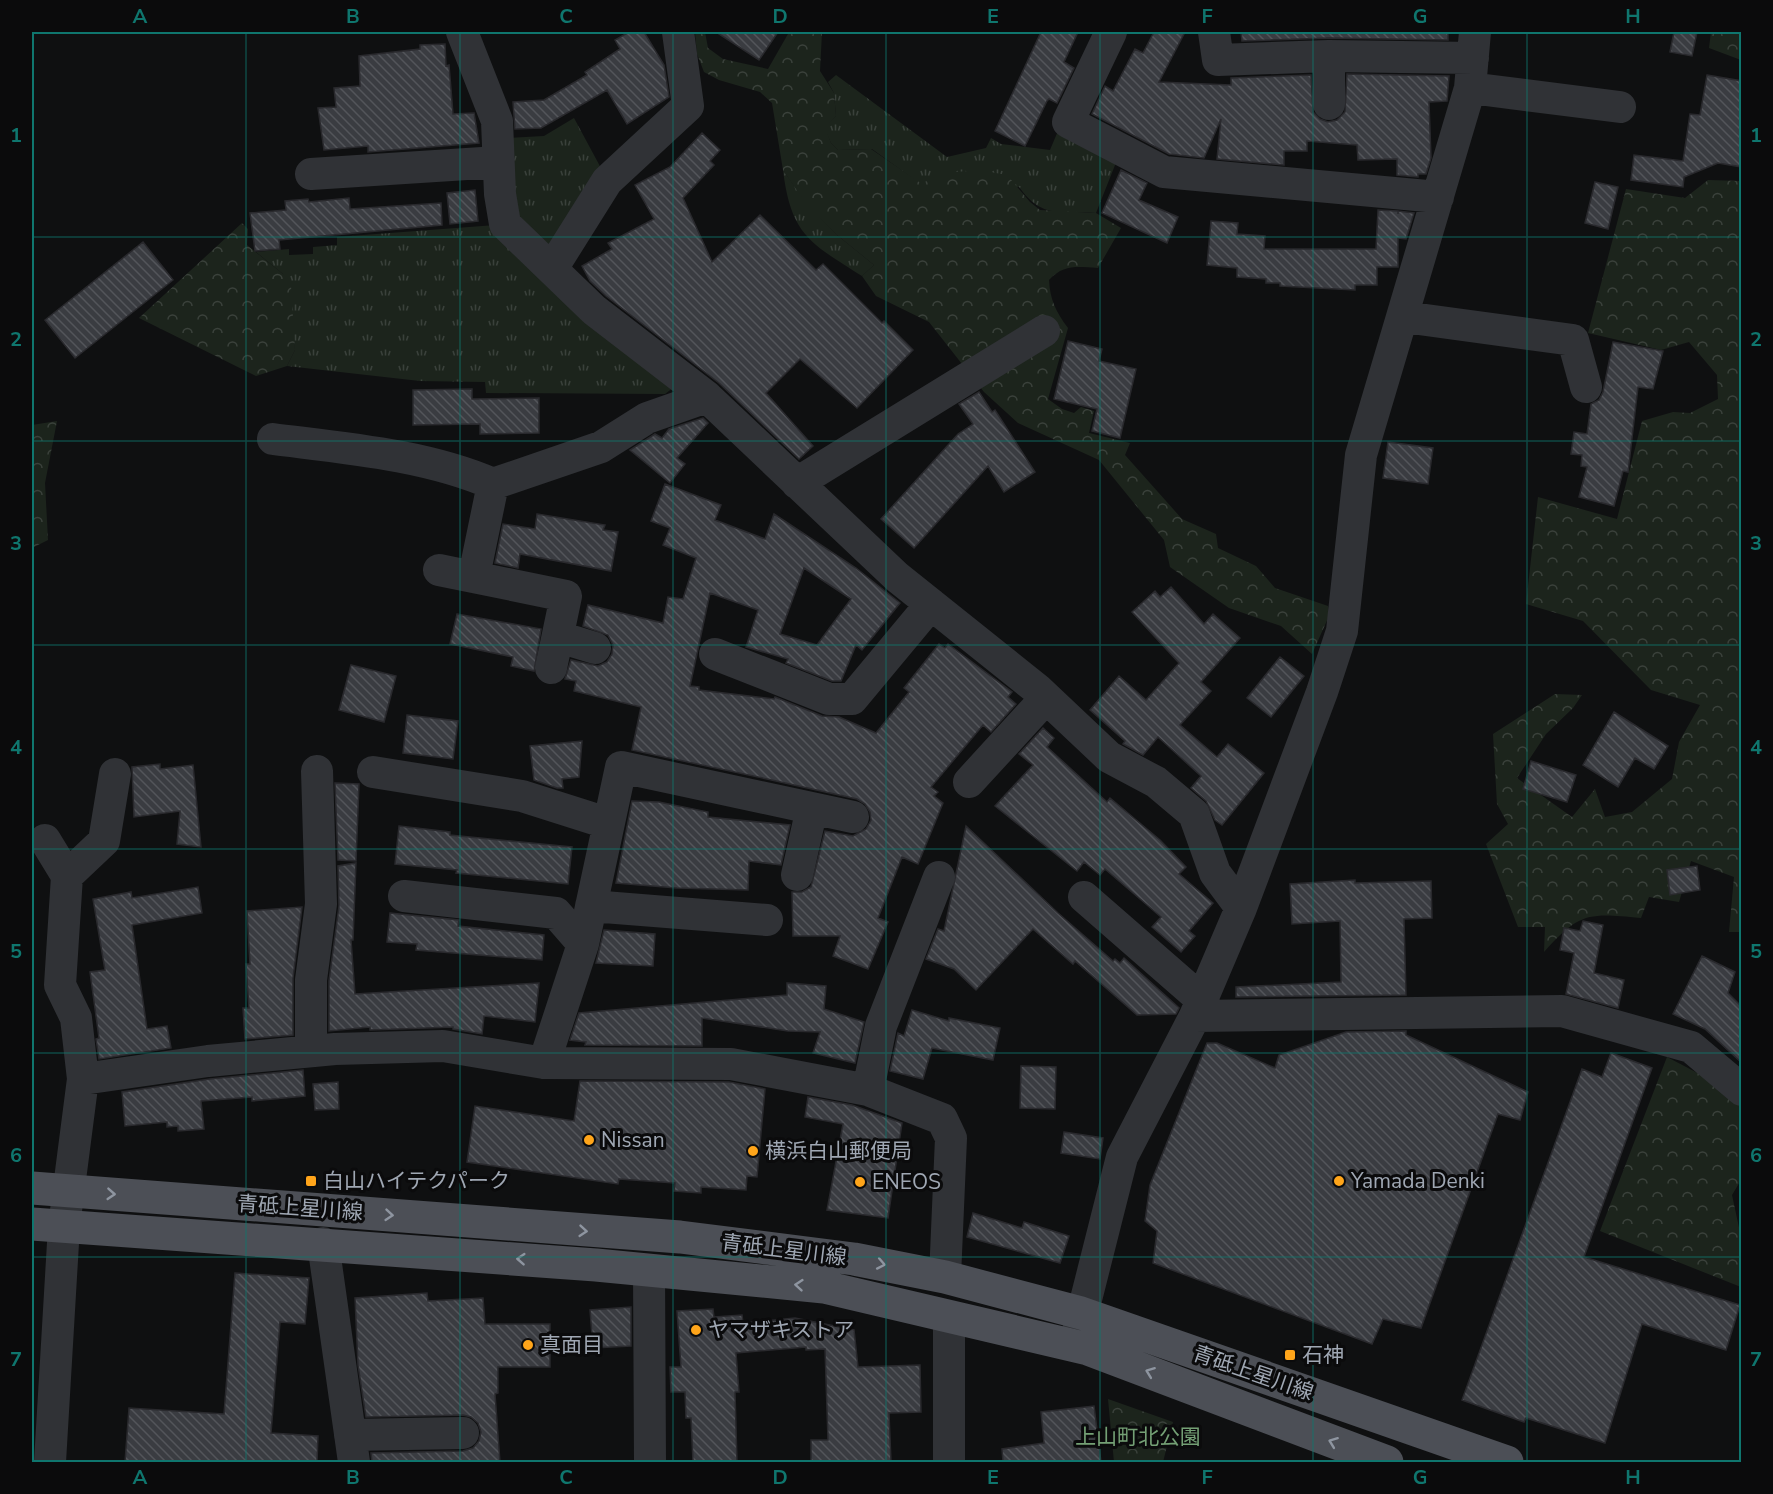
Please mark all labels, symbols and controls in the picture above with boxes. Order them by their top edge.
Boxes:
text: A [133,3,148,30]
text: B [346,3,360,30]
text: C [559,3,573,30]
text: D [772,3,788,30]
text: E [987,3,999,30]
text: F [1201,3,1213,30]
text: G [1413,3,1427,30]
text: H [1625,3,1641,30]
text: 1 [10,122,22,149]
text: 1 [1750,122,1762,149]
text: 2 [10,326,22,353]
text: 2 [1750,326,1762,353]
text: 3 [10,530,22,557]
text: 3 [1750,530,1762,557]
text: 4 [10,734,22,761]
text: 4 [1750,734,1762,761]
text: 5 [10,938,22,965]
text: 5 [1750,938,1762,965]
place label: Nissan [601,1126,665,1154]
marker: Nissan [582,1133,596,1147]
place label: 横浜白山郵便局 [765,1137,912,1165]
text: 6 [10,1142,22,1169]
text: 6 [1750,1142,1762,1169]
marker: 横浜白山郵便局 [746,1144,760,1158]
place label: 白山ハイテクパーク [323,1167,510,1195]
place label: Yamada Denki [1350,1167,1485,1195]
place label: ENEOS [872,1168,941,1196]
marker: 白山ハイテクパーク [304,1174,318,1188]
marker: Yamada Denki [1332,1174,1346,1188]
marker: ENEOS [853,1175,867,1189]
one-way arrow [106,1187,115,1200]
street label: 青砥上星川線 [236,1190,364,1226]
one-way arrow [384,1208,394,1221]
one-way arrow [579,1224,588,1237]
street label: 青砥上星川線 [720,1228,848,1272]
one-way arrow [517,1253,526,1266]
one-way arrow [876,1257,886,1270]
one-way arrow [794,1278,803,1291]
place label: ヤマザキストア [708,1316,854,1344]
marker: ヤマザキストア [689,1323,703,1337]
place label: 真面目 [540,1331,603,1359]
marker: 真面目 [521,1338,535,1352]
street label: 青砥上星川線 [1189,1339,1317,1407]
place label: 石神 [1302,1341,1344,1369]
text: 7 [10,1346,22,1373]
text: 7 [1750,1346,1762,1373]
marker: 石神 [1283,1348,1297,1362]
one-way arrow [1145,1367,1156,1380]
park label: 上山町北公園 [1075,1423,1201,1451]
one-way arrow [1328,1436,1338,1449]
text: A [133,1464,148,1491]
text: B [346,1464,360,1491]
text: C [559,1464,573,1491]
text: D [772,1464,788,1491]
text: E [987,1464,999,1491]
text: F [1201,1464,1213,1491]
text: G [1413,1464,1427,1491]
text: H [1625,1464,1641,1491]

